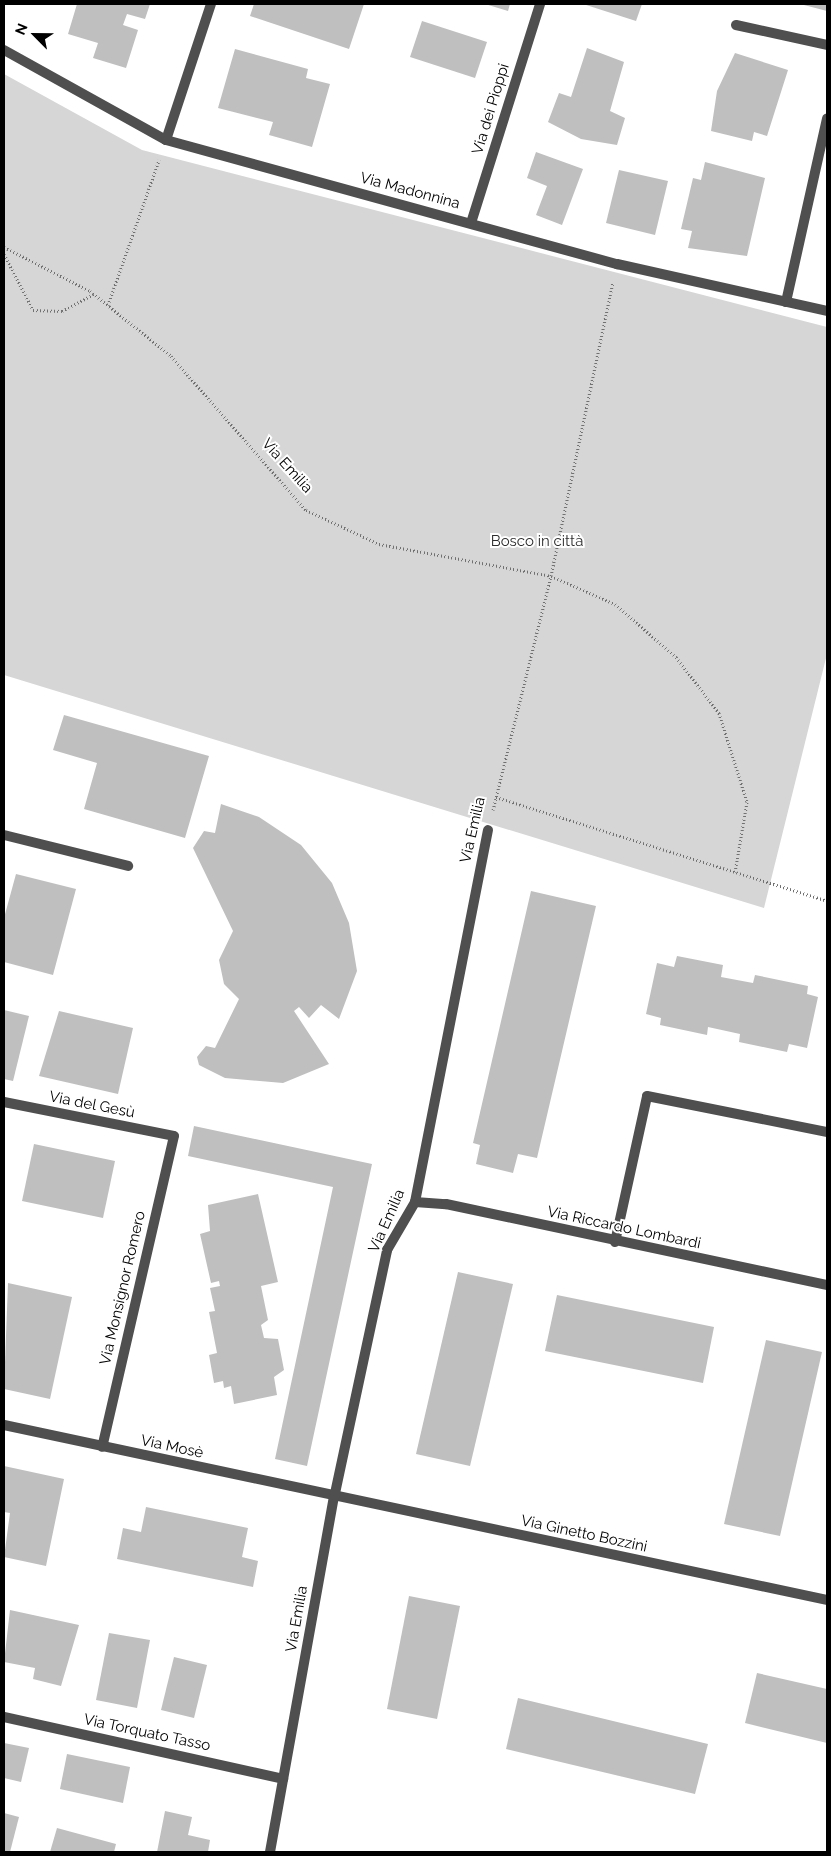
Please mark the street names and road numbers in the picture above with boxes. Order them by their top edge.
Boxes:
street label: Via dei Pioppi [469,61,513,157]
street label: Via Madonnina [358,169,462,213]
street label: Via Emilia [258,435,316,497]
street label: Via Emilia [457,795,489,865]
street label: Via del Gesù [47,1088,137,1122]
street label: Via Emilia [365,1187,409,1255]
street label: Via Riccardo Lombardi [546,1203,702,1253]
street label: Via Monsignor Romero [96,1209,150,1367]
street label: Via Mosè [139,1432,205,1462]
street label: Via Ginetto Bozzini [519,1512,649,1556]
street label: Via Emilia [282,1584,312,1654]
street label: Via Torquato Tasso [82,1711,212,1755]

